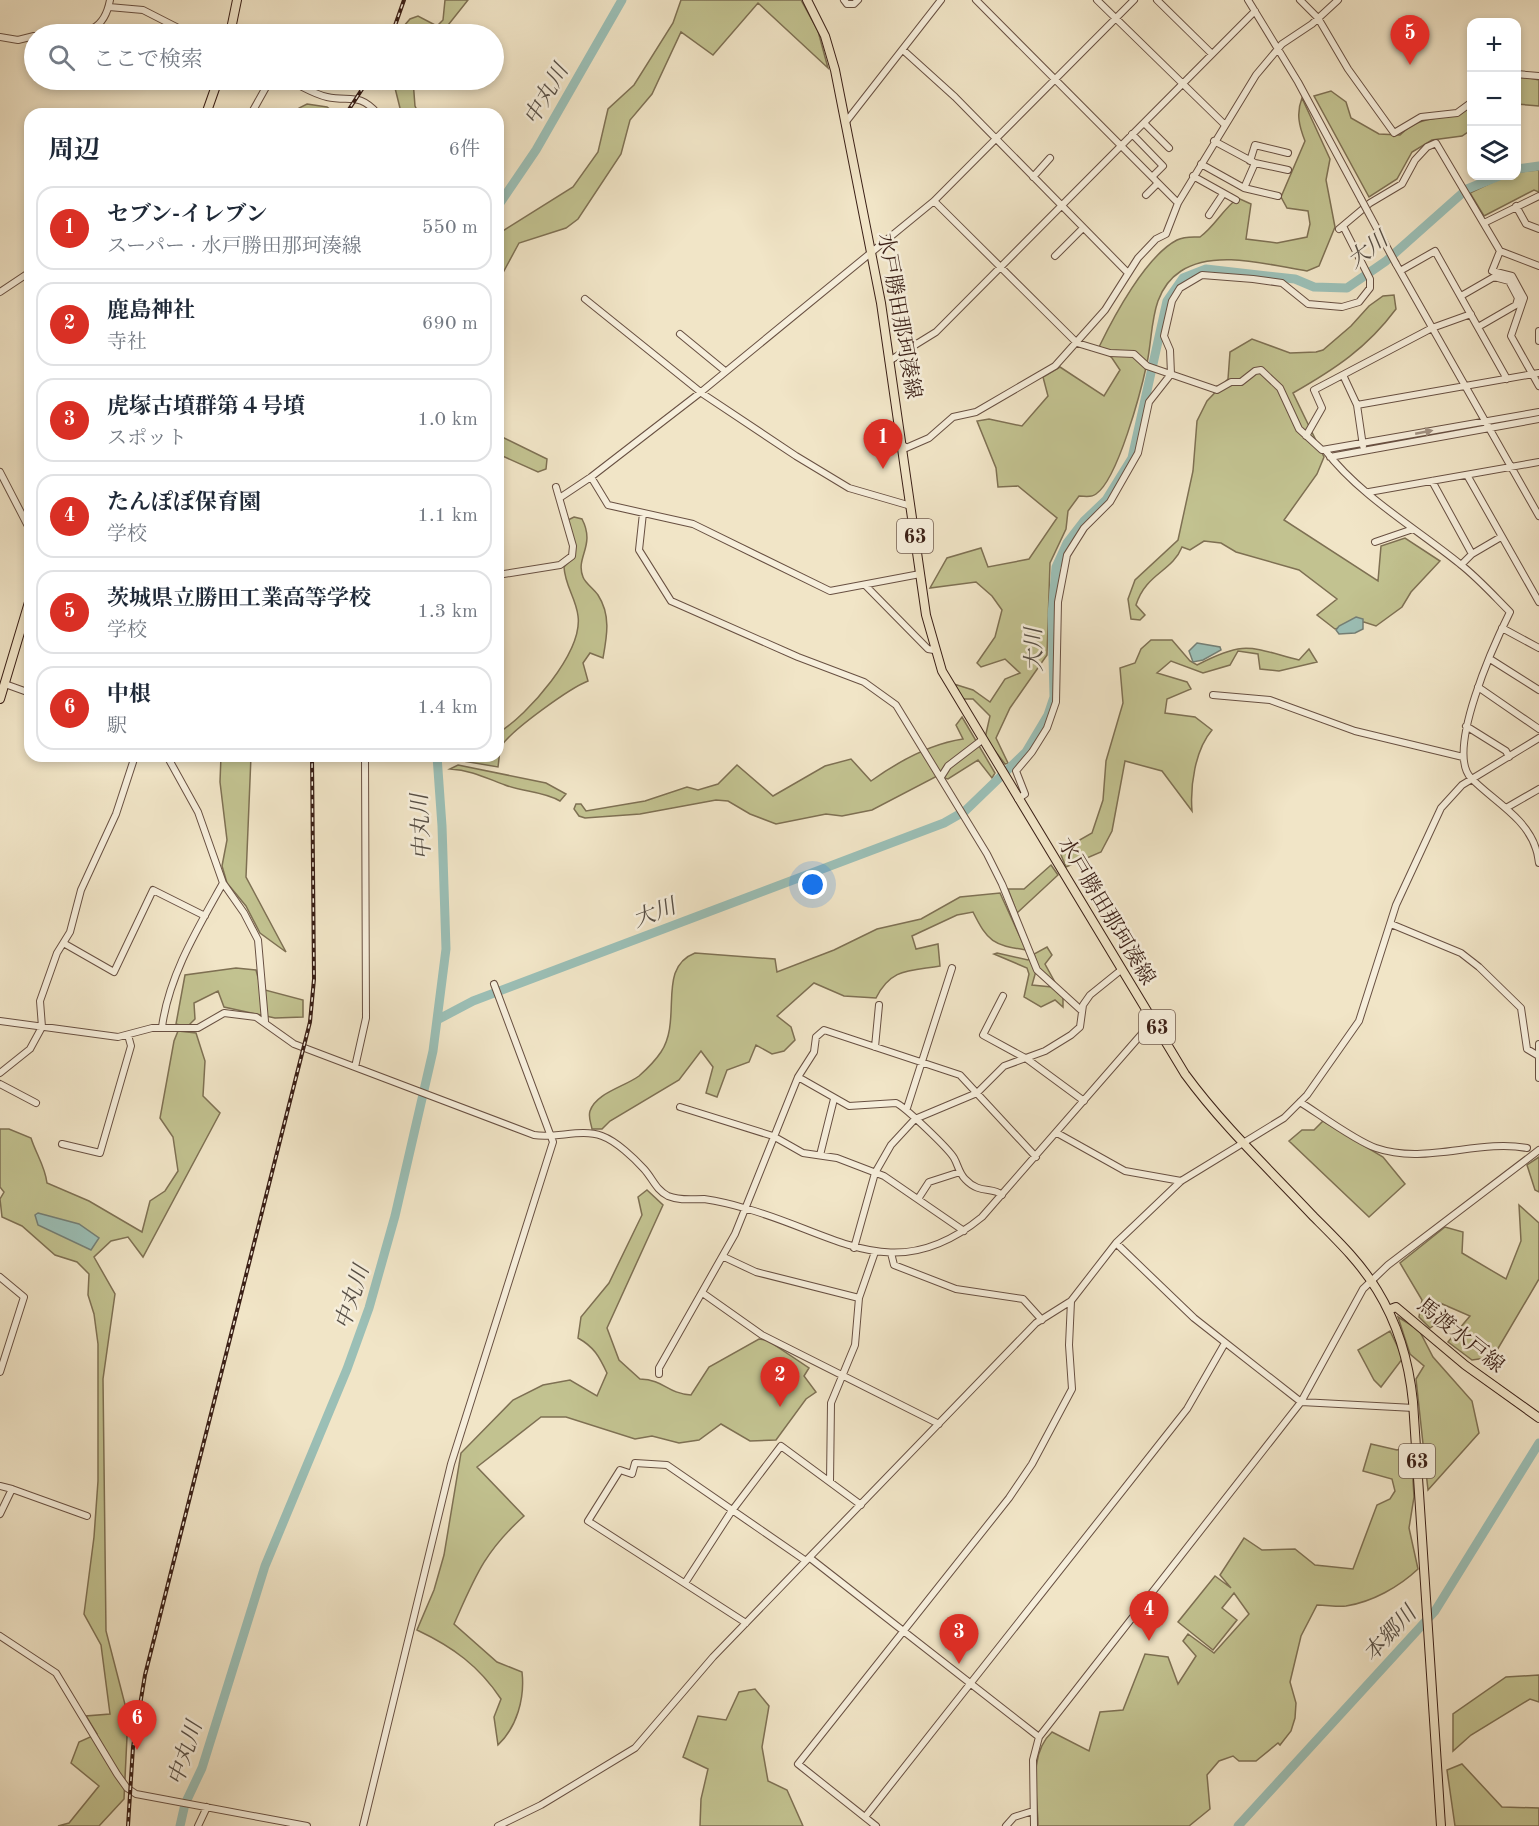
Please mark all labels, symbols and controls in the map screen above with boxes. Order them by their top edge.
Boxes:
pin: 5 [1390,16,1430,65]
map controls [1467,18,1521,180]
button: + [1467,18,1521,72]
search box [24,24,504,90]
icon: search [45,41,78,74]
text: ここで検索 [93,49,203,71]
water label: 中丸川 [519,58,574,129]
button: − [1467,72,1521,126]
button: layers [1467,126,1521,180]
text: 周辺 [48,138,100,164]
text: 6件 [448,140,480,160]
text: セブン-イレブン [107,204,267,226]
text: 1 [64,218,75,238]
text: 550 m [422,218,478,238]
water label: 大川 [1343,226,1394,273]
street label: 水戸勝田那珂湊線 [874,231,925,401]
text: スーパー · 水戸勝田那珂湊線 [107,237,362,257]
text: 鹿島神社 [107,300,195,322]
text: 2 [64,314,75,334]
text: 690 m [422,314,478,334]
text: 寺社 [107,333,147,353]
text: 虎塚古墳群第４号墳 [107,396,305,418]
text: 3 [64,410,75,430]
text: 1.0 km [417,410,478,430]
pin: 1 [864,420,902,469]
one-way arrow [1415,427,1434,436]
text: スポット [107,429,187,449]
text: たんぽぽ保育園 [107,492,261,514]
text: 4 [64,506,75,526]
text: 1.1 km [417,506,478,526]
road number: 63 [897,519,933,553]
text: 学校 [107,525,147,545]
text: 茨城県立勝田工業高等学校 [107,588,371,610]
text: 5 [64,602,75,622]
text: 1.3 km [417,602,478,622]
text: 学校 [107,621,147,641]
water label: 大川 [1022,626,1046,672]
text: 中根 [107,684,151,706]
text: 6 [64,698,75,718]
text: 1.4 km [417,698,478,718]
text: 駅 [107,717,127,737]
water label: 中丸川 [407,791,435,861]
street label: 水戸勝田那珂湊線 [1053,833,1160,989]
your location [798,870,827,899]
water label: 大川 [630,893,681,932]
road number: 63 [1139,1010,1175,1044]
water label: 中丸川 [330,1260,374,1332]
street label: 馬渡水戸線 [1413,1293,1509,1377]
pin: 2 [760,1358,800,1407]
road number: 63 [1399,1444,1435,1478]
pin: 4 [1130,1592,1168,1641]
water label: 本郷川 [1358,1600,1422,1666]
pin: 3 [940,1614,978,1664]
pin: 6 [118,1700,156,1750]
water label: 中丸川 [163,1716,207,1788]

